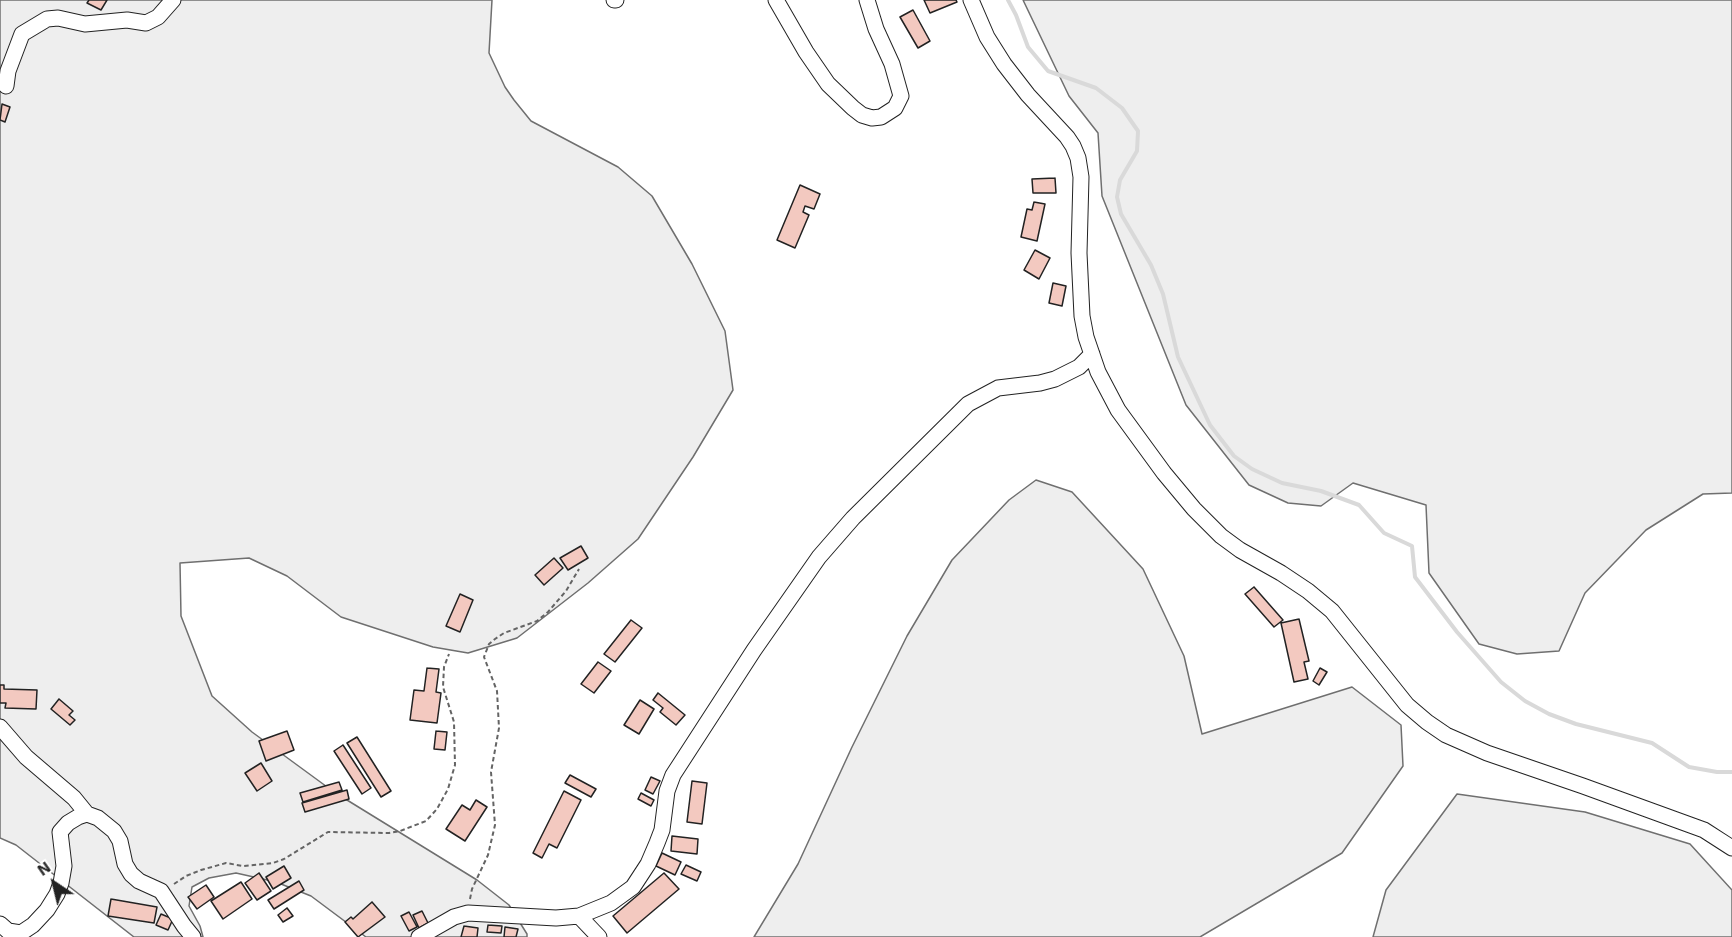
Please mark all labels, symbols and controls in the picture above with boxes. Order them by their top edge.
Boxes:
north arrow [24,853,84,913]
text: N [33,857,54,879]

